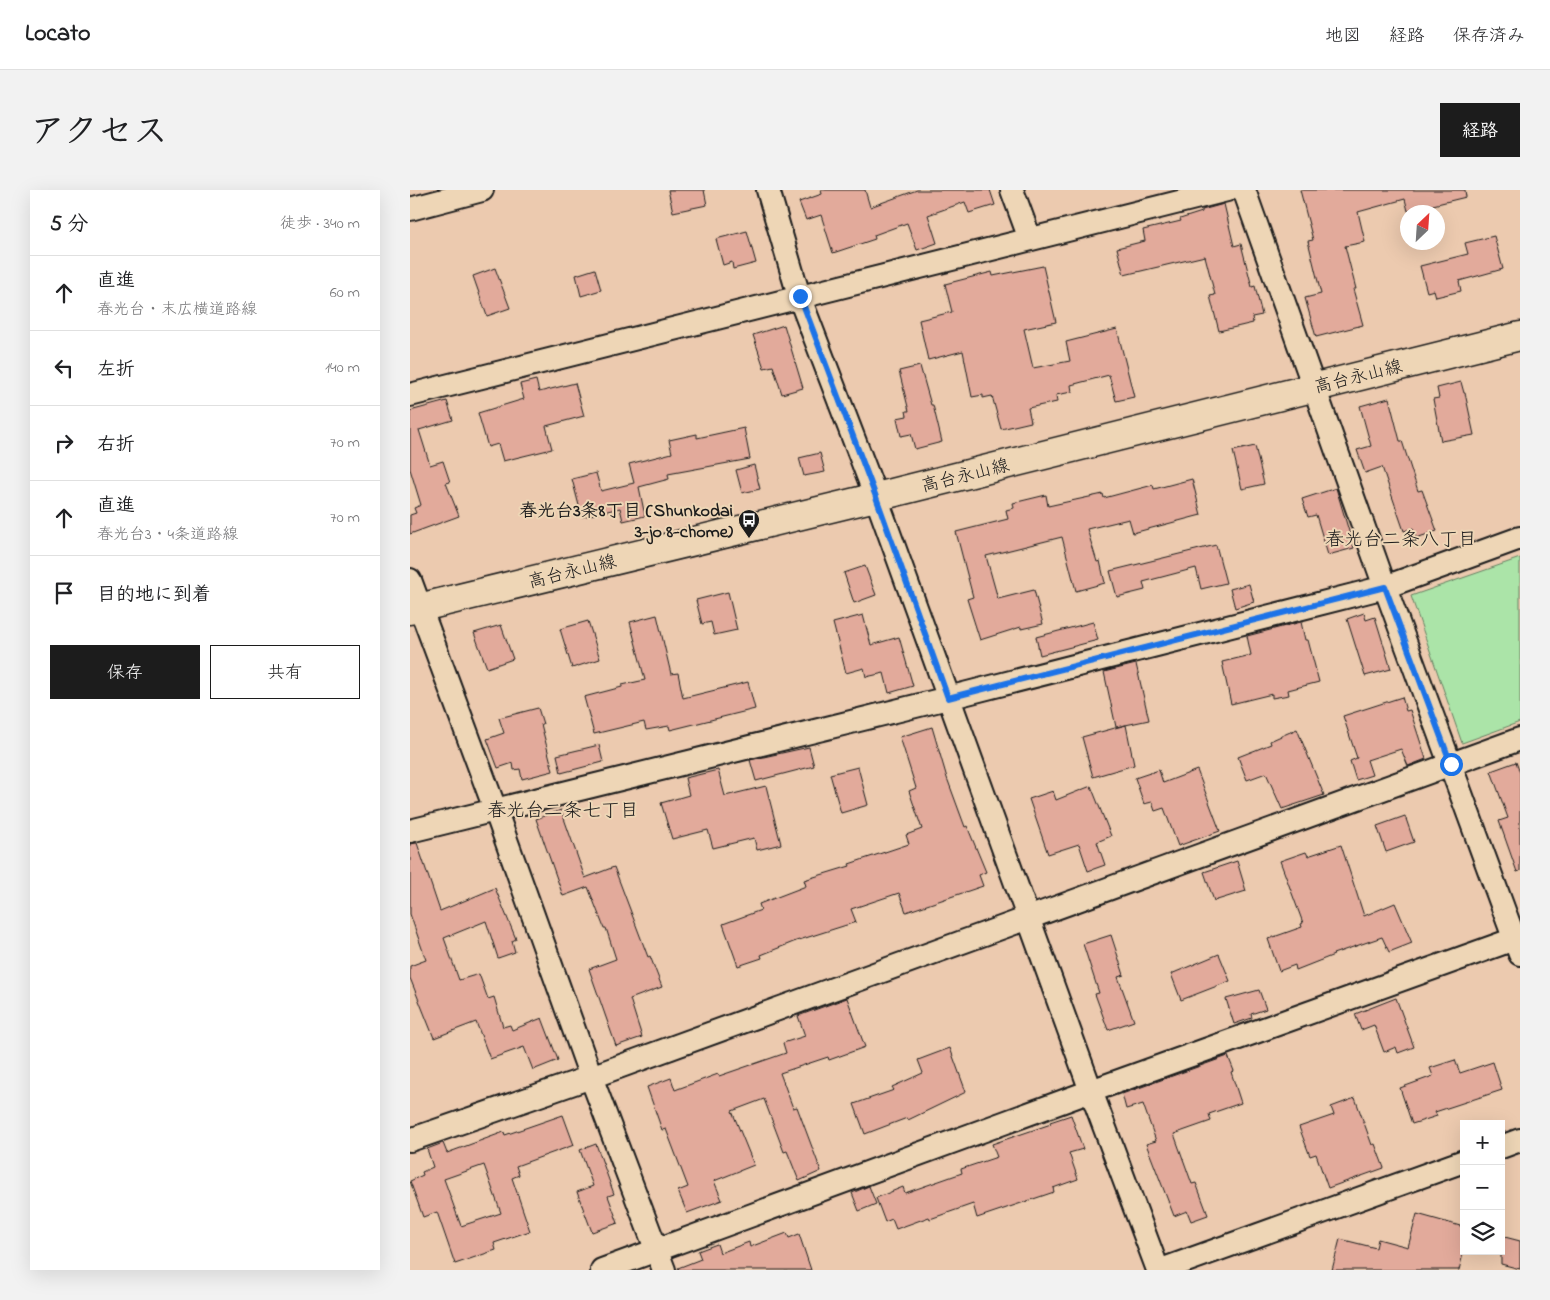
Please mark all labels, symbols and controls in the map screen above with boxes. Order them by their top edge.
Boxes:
text: Locato [25,17,91,52]
text: 地図 [1325,24,1361,50]
text: 経路 [1389,24,1425,50]
text: 保存済み [1453,24,1525,50]
button: 経路 [1440,103,1520,157]
text: アクセス [30,108,168,159]
north arrow [1400,205,1445,250]
text: 5 分 [50,210,88,240]
text: 徒歩 · 340 m [280,212,360,236]
text: 直進 [97,268,135,295]
icon: ahead [50,279,78,307]
text: 60 m [330,281,360,305]
route end [789,285,812,308]
text: 春光台・末広横道路線 [97,298,257,322]
icon: left [50,354,78,382]
street label: 高台永山線 [1312,354,1405,401]
text: 140 m [325,356,360,380]
text: 左折 [97,357,135,384]
icon: right [50,429,78,457]
text: 70 m [330,431,360,455]
text: 右折 [97,432,135,459]
street label: 高台永山線 [919,453,1012,500]
text: 直進 [97,493,135,520]
place label: 春光台3条8丁目 (Shunkodai 3-jo 8-chome) [519,499,734,546]
icon: ahead [50,504,78,532]
text: 70 m [330,506,360,530]
bus stop icon: 春光台3条8丁目 (Shunkodai 3-jo 8-chome) [737,508,761,539]
text: 春光台3・4条道路線 [97,523,238,547]
district label: 春光台二条八丁目 [1325,527,1477,554]
street label: 高台永山線 [526,549,619,596]
icon: arrive [50,579,78,607]
text: 目的地に到着 [97,582,211,609]
button: 保存 [50,645,200,699]
button: 共有 [210,645,360,699]
route start [1440,753,1463,776]
district label: 春光台二条七丁目 [487,798,639,825]
map controls [1460,1120,1505,1255]
button: + [1460,1120,1505,1165]
button: − [1460,1165,1505,1210]
button: layers [1460,1210,1505,1255]

